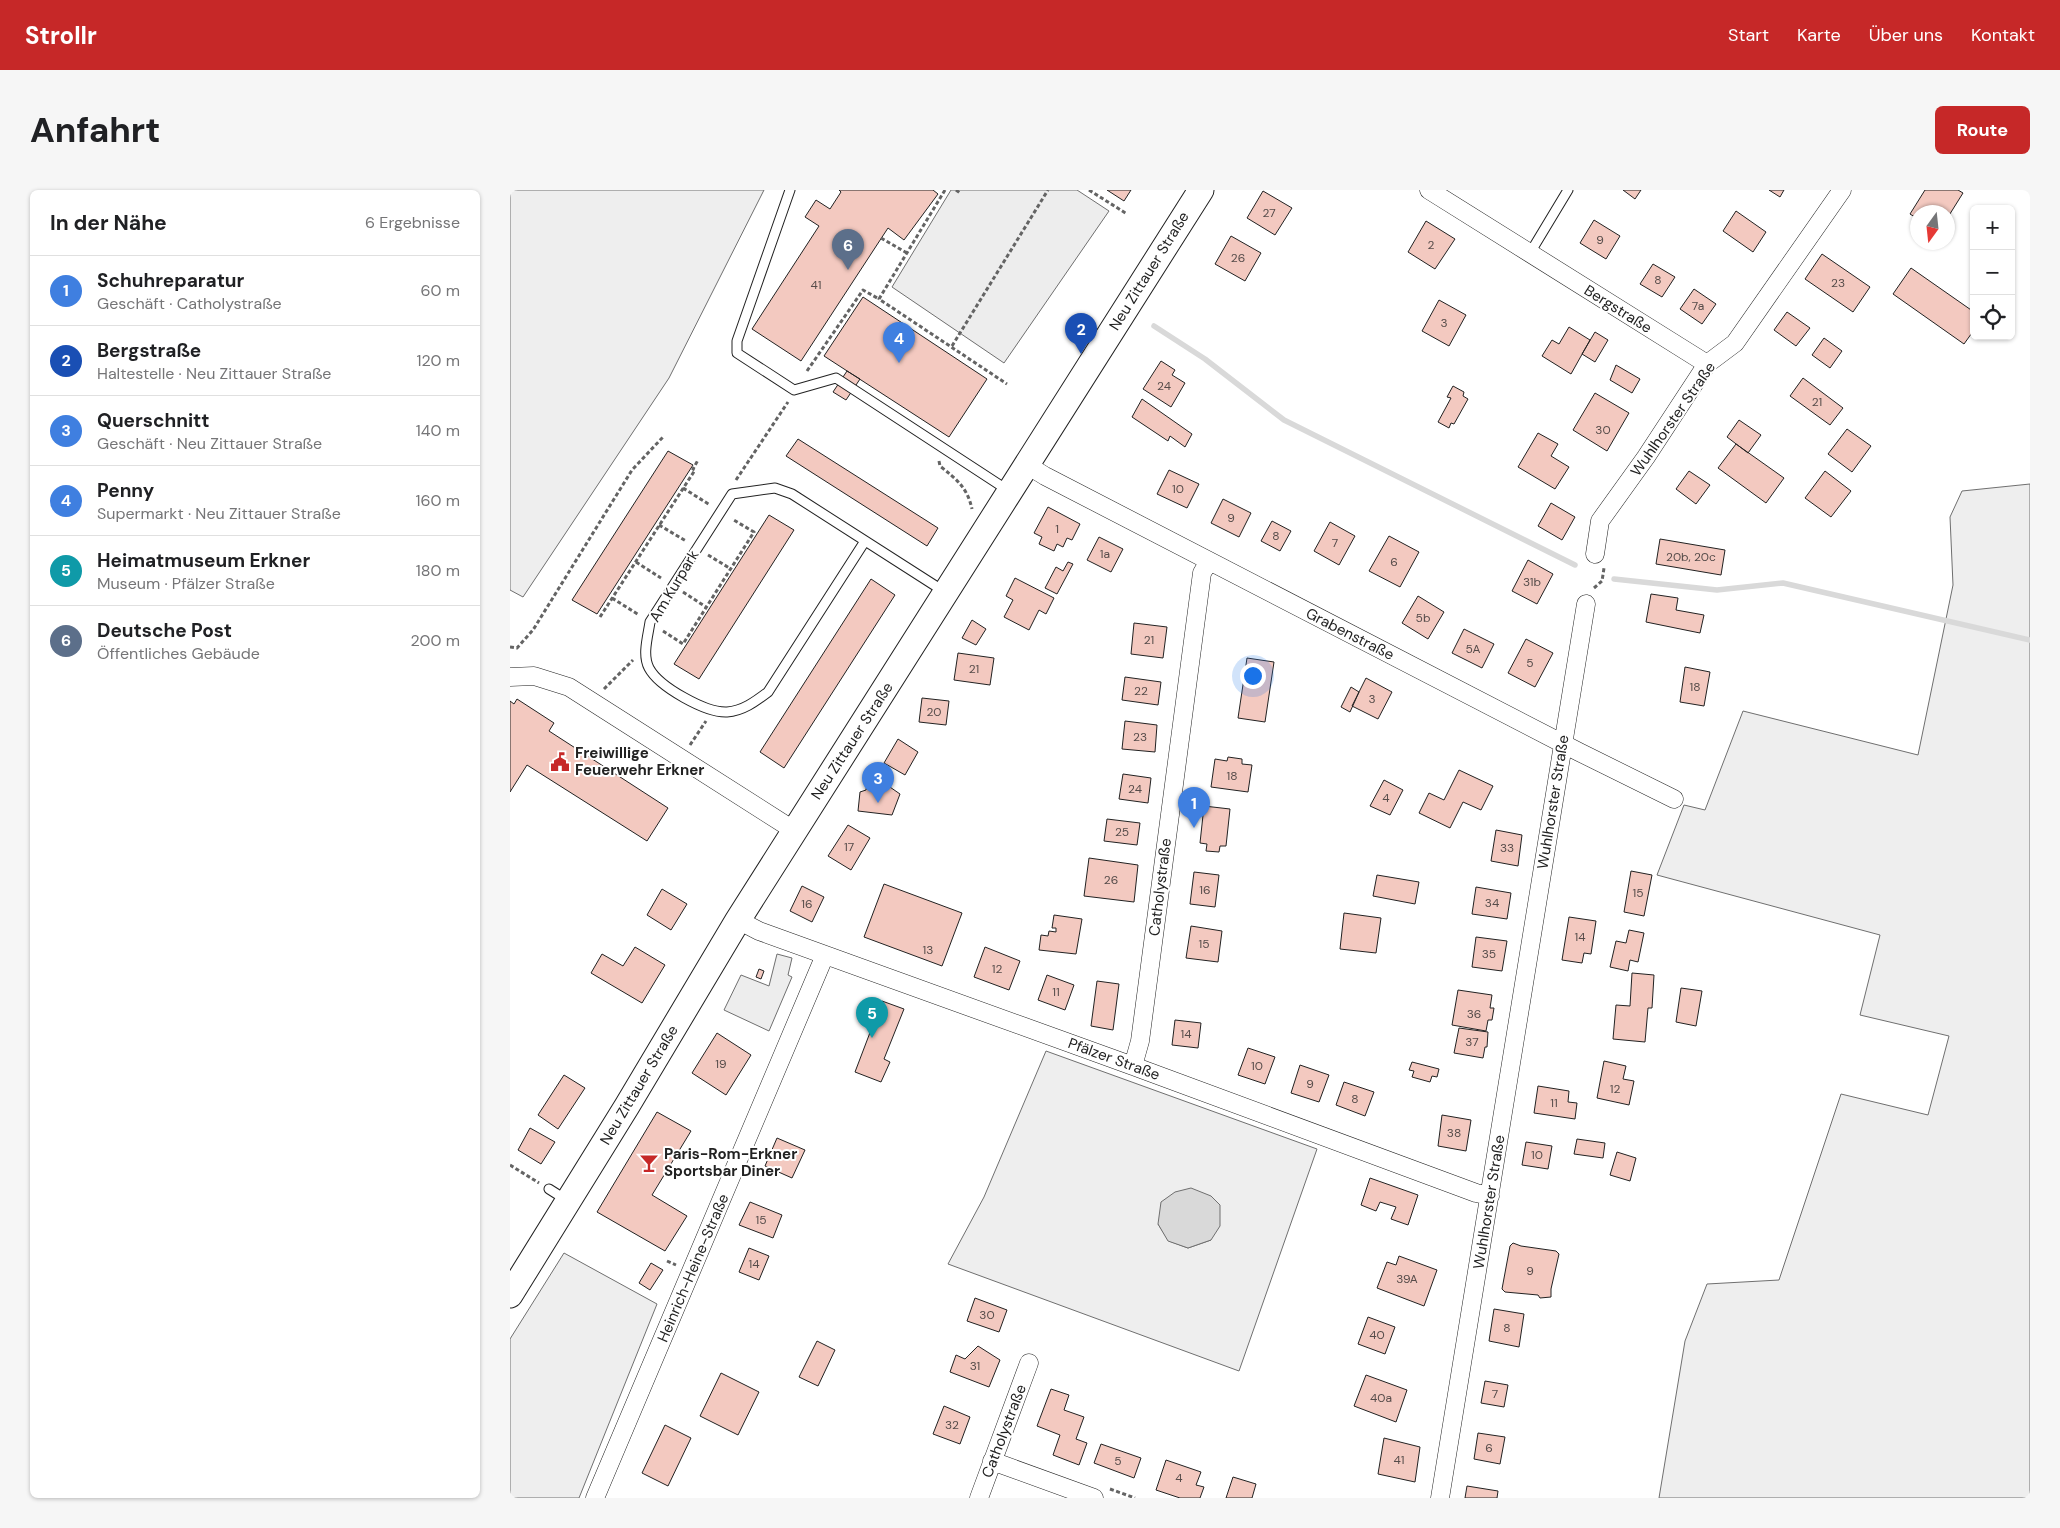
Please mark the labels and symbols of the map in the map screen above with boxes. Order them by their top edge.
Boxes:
house number: 27 [1262,205,1276,221]
north arrow [1910,205,1955,250]
street label: Neu Zittauer Straße [1104,208,1194,334]
pin: 6 [832,229,864,270]
house number: 9 [1596,232,1604,248]
house number: 2 [1428,237,1435,253]
house number: 26 [1231,250,1245,266]
house number: 8 [1654,272,1662,288]
house number: 23 [1831,275,1845,291]
house number: 41 [810,277,822,293]
street label: Bergstraße [1580,280,1656,338]
house number: 7a [1692,298,1704,314]
pin: 2 [1065,313,1097,354]
house number: 3 [1440,315,1448,331]
pin: 4 [883,322,915,363]
street label: Wuhlhorster Straße [1626,358,1720,480]
house number: 24 [1157,378,1171,394]
house number: 21 [1812,394,1822,410]
house number: 30 [1595,422,1611,438]
house number: 10 [1172,481,1184,497]
house number: 9 [1227,510,1235,526]
house number: 1 [1055,521,1059,537]
house number: 8 [1272,528,1280,544]
house number: 7 [1332,535,1338,551]
street label: Am Kurpark [645,546,704,626]
house number: 1a [1100,546,1110,562]
house number: 20b, 20c [1666,549,1716,565]
house number: 6 [1390,554,1398,570]
house number: 31b [1523,574,1541,590]
street label: Grabenstraße [1302,603,1398,665]
house number: 5b [1416,610,1430,626]
house number: 21 [1144,632,1154,648]
house number: 5A [1466,641,1480,657]
house number: 5 [1526,655,1534,671]
house number: 21 [969,661,979,677]
your location [1240,663,1266,689]
street label: Neu Zittauer Straße [807,678,897,804]
house number: 18 [1689,679,1701,695]
house number: 22 [1134,683,1148,699]
house number: 3 [1368,691,1376,707]
house number: 20 [926,704,942,720]
house number: 23 [1133,729,1147,745]
street label: Wuhlhorster Straße [1533,734,1573,870]
place label: Freiwillige Feuerwehr Erkner [575,743,704,780]
public building icon: Freiwillige Feuerwehr Erkner [549,751,571,773]
pin: 3 [862,762,894,803]
house number: 18 [1226,768,1238,784]
house number: 24 [1128,781,1142,797]
pin: 1 [1178,787,1210,828]
house number: 4 [1382,790,1390,806]
house number: 25 [1115,824,1129,840]
street label: Catholystraße [1144,837,1176,937]
house number: 17 [844,839,854,855]
house number: 33 [1500,840,1514,856]
house number: 26 [1104,872,1118,888]
house number: 16 [1199,882,1211,898]
house number: 15 [1632,885,1644,901]
house number: 34 [1485,895,1499,911]
house number: 16 [801,896,813,912]
house number: 14 [1574,929,1586,945]
house number: 15 [1198,936,1210,952]
house number: 13 [923,942,933,958]
house number: 35 [1482,946,1496,962]
house number: 12 [992,961,1002,977]
house number: 11 [1052,984,1060,1000]
pin: 5 [856,997,888,1038]
house number: 36 [1467,1006,1481,1022]
street label: Neu Zittauer Straße [595,1021,683,1149]
house number: 14 [1180,1026,1192,1042]
street label: Pfälzer Straße [1065,1033,1163,1085]
house number: 37 [1465,1034,1479,1050]
house number: 19 [715,1056,727,1072]
house number: 10 [1251,1058,1263,1074]
house number: 9 [1306,1076,1314,1092]
house number: 12 [1610,1081,1620,1097]
house number: 8 [1351,1091,1359,1107]
house number: 11 [1550,1095,1558,1111]
house number: 38 [1447,1125,1461,1141]
street label: Wuhlhorster Straße [1469,1134,1509,1270]
place label: Paris-Rom-Erkner Sportsbar Diner [664,1144,797,1181]
house number: 10 [1531,1147,1543,1163]
bar icon: Paris-Rom-Erkner Sportsbar Diner [638,1152,660,1174]
street label: Heinrich-Heine-Straße [653,1191,733,1345]
house number: 15 [755,1212,767,1228]
house number: 14 [748,1256,760,1272]
house number: 9 [1526,1263,1534,1279]
house number: 39A [1396,1271,1418,1287]
house number: 30 [979,1307,995,1323]
house number: 8 [1503,1320,1511,1336]
house number: 40 [1369,1327,1385,1343]
house number: 31 [970,1358,980,1374]
street label: Catholystraße [977,1381,1031,1481]
house number: 7 [1492,1386,1498,1402]
house number: 40a [1370,1390,1392,1406]
house number: 32 [945,1417,959,1433]
house number: 6 [1485,1440,1493,1456]
house number: 41 [1393,1452,1405,1468]
house number: 5 [1114,1453,1122,1469]
house number: 4 [1175,1470,1183,1486]

